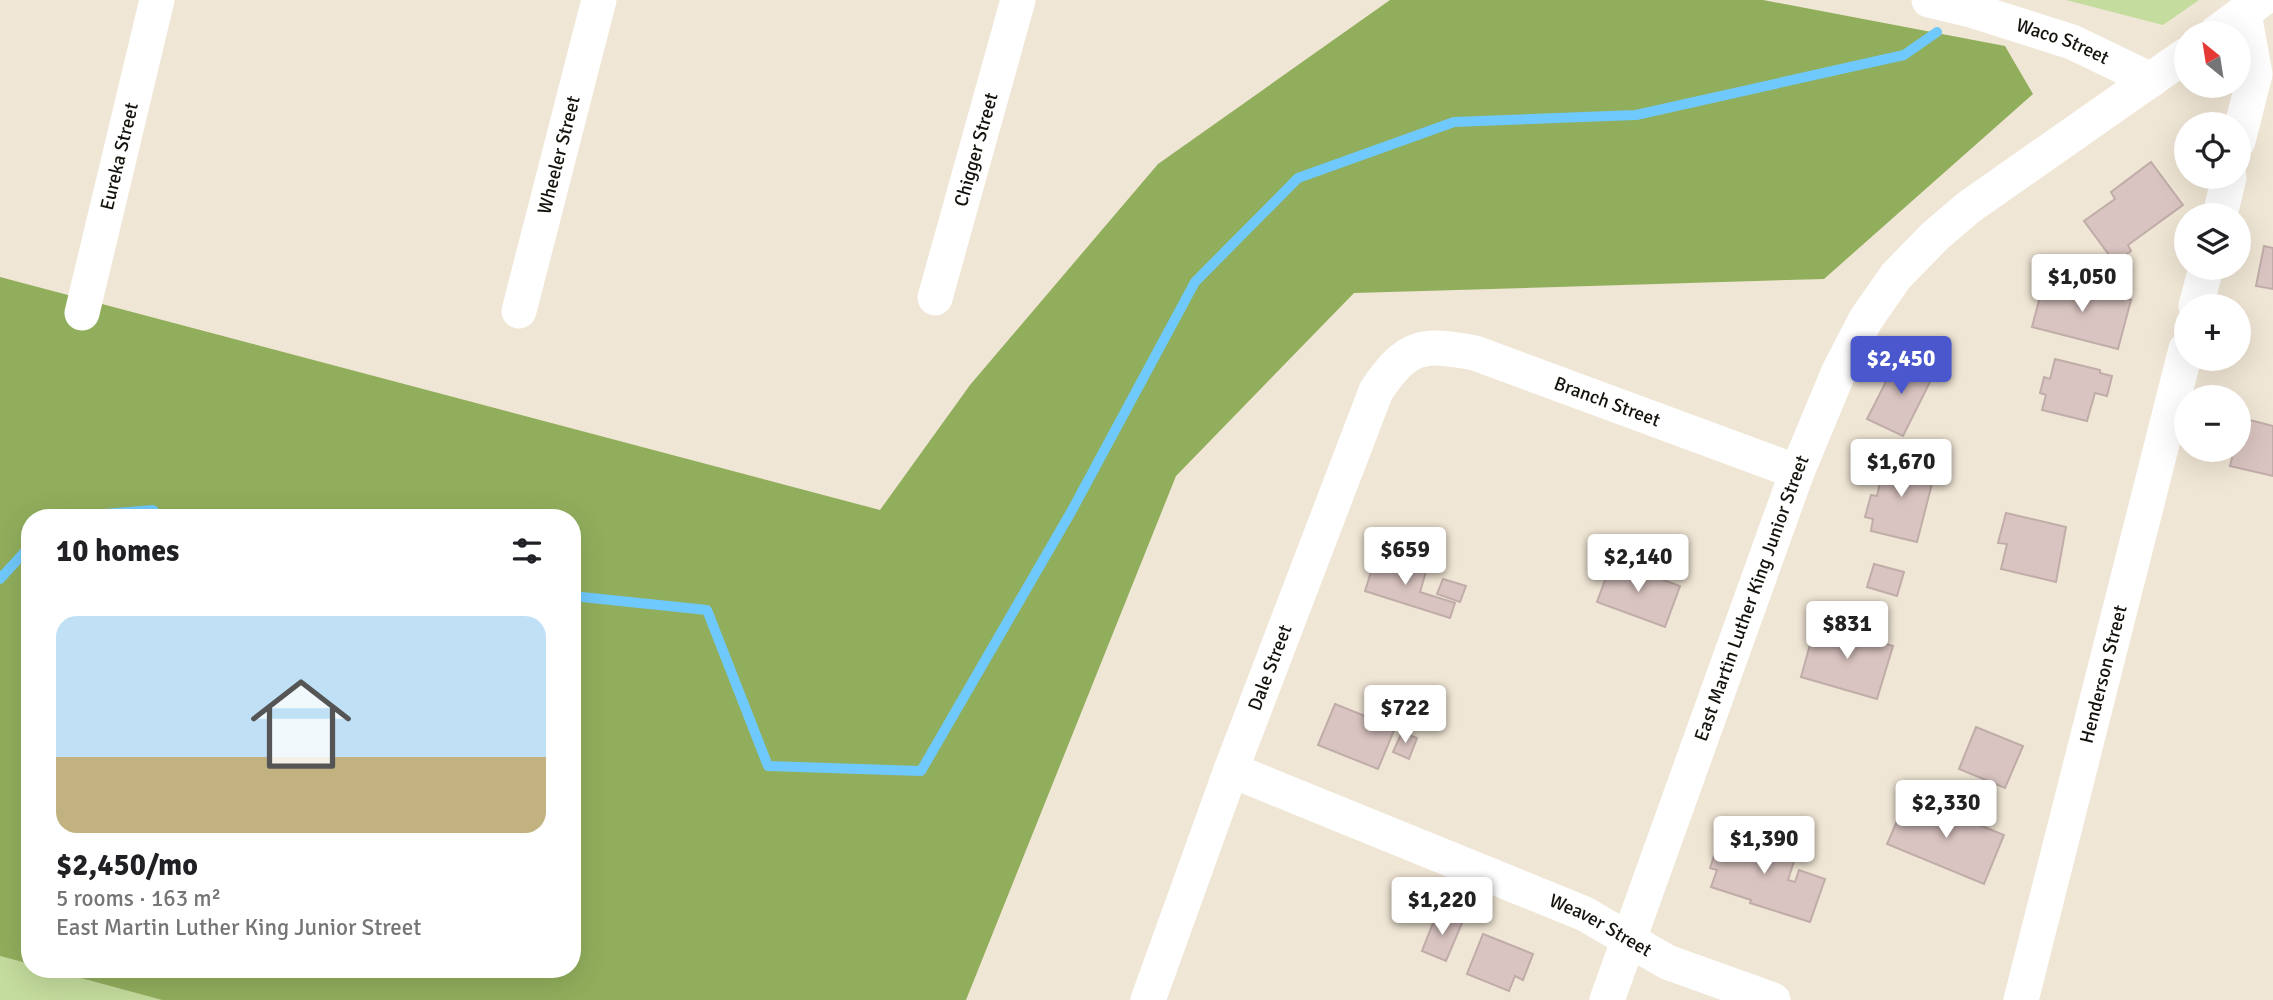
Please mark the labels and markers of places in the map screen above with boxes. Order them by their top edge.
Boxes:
pin: $1,050 [2025,254,2139,314]
pin: $2,450 [1844,336,1958,396]
pin: $1,670 [1844,440,1958,499]
pin: $659 [1364,528,1446,587]
pin: $2,140 [1581,534,1695,594]
pin: $831 [1806,602,1888,661]
pin: $722 [1364,686,1446,745]
pin: $2,330 [1889,780,2003,840]
pin: $1,390 [1707,816,1821,876]
pin: $1,220 [1385,878,1499,937]

